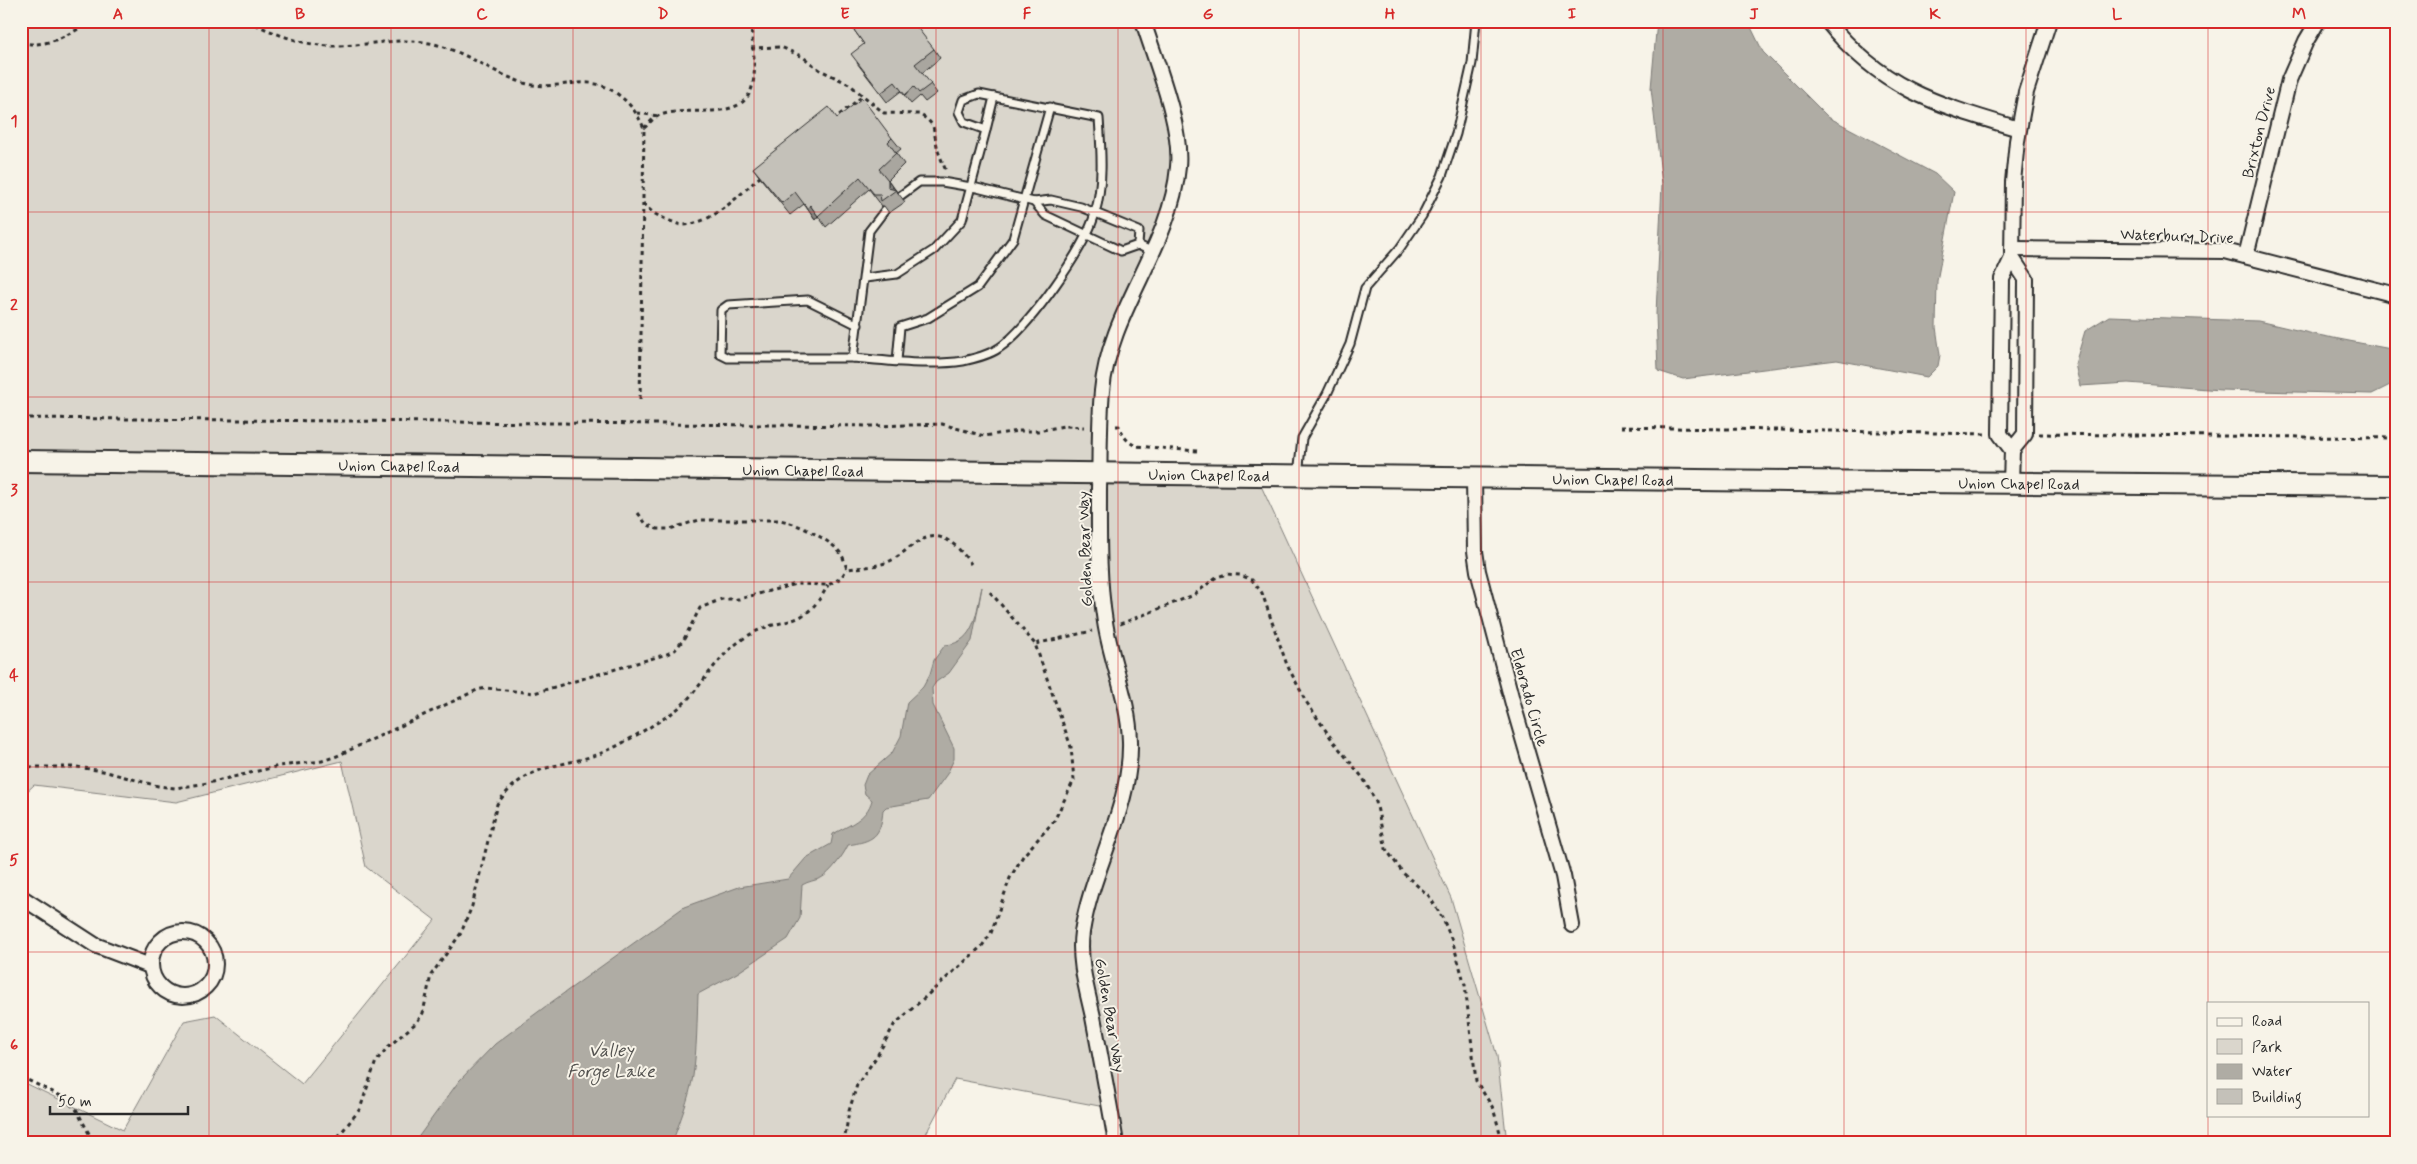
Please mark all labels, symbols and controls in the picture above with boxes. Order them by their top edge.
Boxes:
text: A [113,4,123,25]
text: B [295,4,305,25]
text: C [476,4,488,25]
text: D [657,4,669,25]
text: E [840,4,850,25]
text: F [1023,4,1032,25]
text: G [1203,4,1214,25]
text: H [1385,4,1396,25]
text: I [1568,4,1577,25]
text: J [1749,4,1759,25]
text: K [1929,4,1941,25]
text: L [2112,4,2123,25]
text: M [2292,4,2306,25]
street label: Brixton Drive [2238,84,2281,180]
text: 1 [10,111,18,132]
street label: Waterbury Drive [2120,224,2234,249]
text: 2 [10,295,18,316]
street label: Union Chapel Road [338,456,460,478]
street label: Union Chapel Road [742,460,864,483]
street label: Union Chapel Road [1148,465,1270,487]
street label: Union Chapel Road [1552,469,1674,492]
street label: Union Chapel Road [1958,473,2080,495]
text: 3 [10,480,18,501]
street label: Golden Bear Way [1073,491,1098,607]
street label: Eldorado Circle [1504,646,1553,750]
text: 4 [9,665,19,686]
text: 5 [9,850,19,871]
street label: Golden Bear Way [1089,956,1130,1074]
legend [2207,1002,2370,1116]
text: Road [2252,1012,2282,1032]
text: 6 [10,1035,18,1056]
text: Park [2252,1038,2282,1058]
water label: Valley Forge Lake [567,1039,656,1086]
text: Water [2252,1062,2292,1082]
scale bar [50,1084,188,1116]
text: Building [2252,1088,2302,1109]
text: 50 m [58,1092,92,1112]

